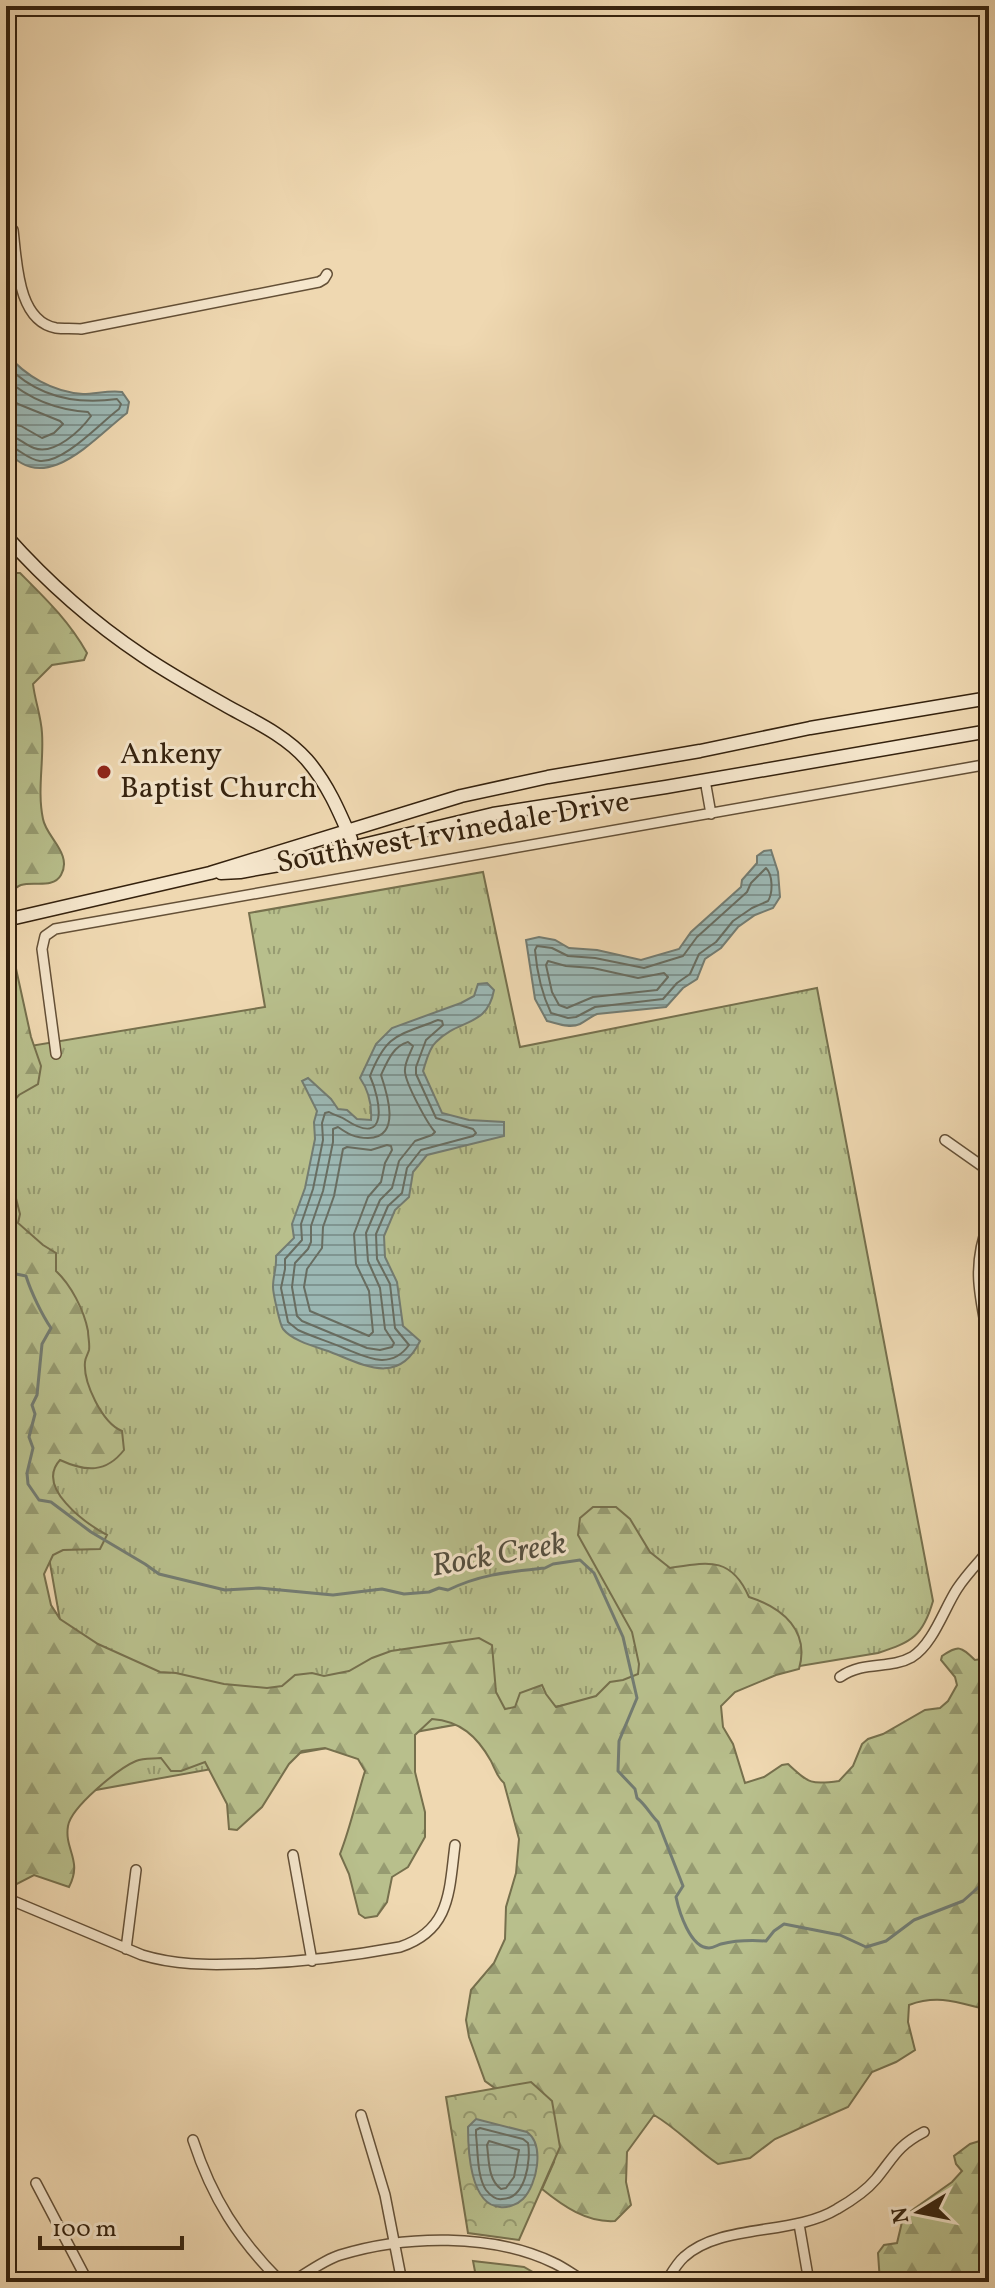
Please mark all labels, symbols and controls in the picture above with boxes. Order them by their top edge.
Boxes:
place label: Ankeny Baptist Church [120,734,317,810]
marker: Ankeny Baptist Church [95,763,113,781]
street label: Southwest Irvinedale Drive [273,781,633,885]
water label: Rock Creek [428,1523,570,1589]
north arrow [879,2172,959,2252]
scale bar [40,2200,182,2250]
text: N [885,2204,918,2226]
text: 100 m [52,2213,117,2247]

